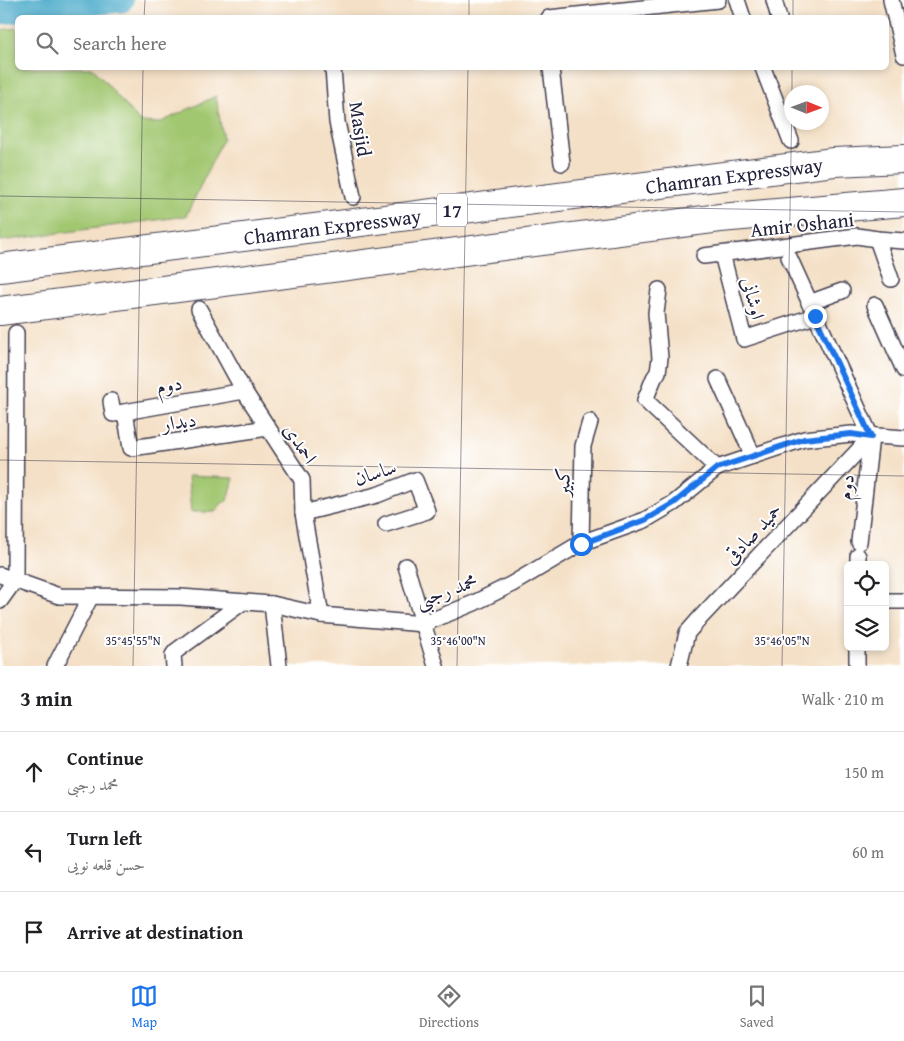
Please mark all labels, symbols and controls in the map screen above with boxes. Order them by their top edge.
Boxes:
search box [15,15,889,70]
icon: search [33,29,61,57]
text: Search here [73,29,167,57]
north arrow [784,85,829,130]
street label: Masjid [342,99,380,159]
street label: Chamran Expressway [644,149,825,200]
road number: 17 [437,194,467,226]
street label: Chamran Expressway [242,200,423,251]
street label: Amir Oshani [749,204,856,244]
street label: اوشانی [735,274,773,322]
route end [804,305,827,328]
street label: دوم [154,367,185,404]
street label: دیدار [158,404,198,438]
street label: احمدی [277,417,325,469]
street label: ساسان [350,452,400,492]
street label: کبیر [547,467,577,499]
street label: دوم [829,472,865,502]
street label: حمید صادقی [716,496,788,570]
route start [570,533,593,556]
map controls [844,561,889,651]
button: locate [844,561,889,606]
street label: محمد رجبی [411,565,482,617]
button: layers [844,606,889,651]
text: 35°45'55"N [105,632,161,649]
text: 35°46'00"N [430,632,486,649]
text: 35°46'05"N [754,632,810,649]
text: 3 min [20,683,72,714]
text: Walk · 210 m [801,687,884,711]
text: Continue [67,744,144,772]
icon: ahead [20,758,48,786]
text: 150 m [844,760,884,784]
text: محمد رجبی [67,772,118,796]
text: Turn left [67,824,142,852]
icon: left [20,838,48,866]
text: 60 m [852,840,884,864]
text: حسن قلعه نویی [67,852,145,876]
icon: arrive [20,918,48,946]
text: Arrive at destination [67,918,243,946]
tab: Map [130,982,158,1032]
tab: Directions [419,982,479,1032]
tab: Saved [740,982,774,1032]

